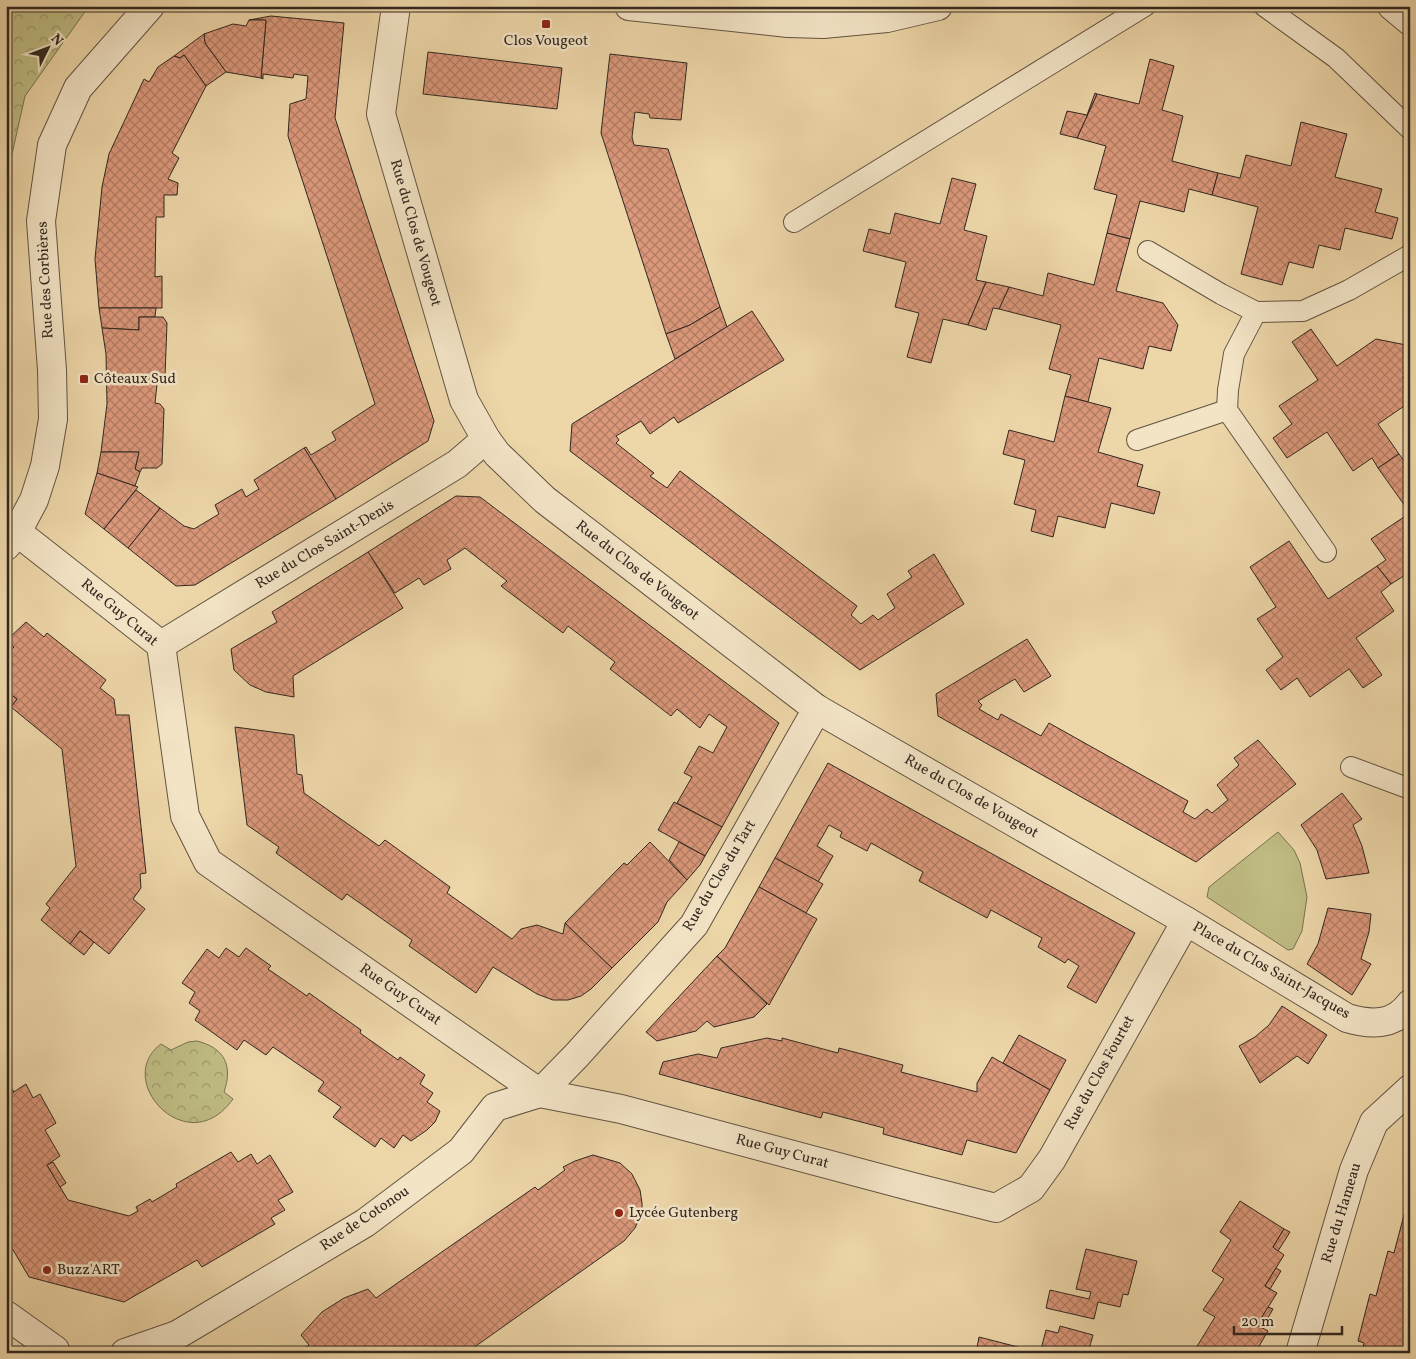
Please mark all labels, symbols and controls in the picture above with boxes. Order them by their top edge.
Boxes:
marker: Clos Vougeot [540,18,552,30]
north arrow [22,22,72,72]
text: N [46,30,67,50]
place label: Clos Vougeot [504,31,588,52]
street label: Rue du Clos de Vougeot [384,157,446,309]
street label: Rue des Corbières [32,221,60,339]
place label: Côteaux Sud [94,369,176,390]
marker: Côteaux Sud [78,373,90,385]
street label: Rue du Clos Saint-Denis [252,495,398,595]
street label: Rue du Clos de Vougeot [571,516,703,626]
street label: Rue Guy Curat [76,574,162,652]
street label: Rue du Clos de Vougeot [900,750,1042,844]
street label: Rue du Clos du Tart [678,816,762,936]
street label: Place du Clos Saint-Jacques [1188,917,1354,1025]
street label: Rue Guy Curat [355,959,445,1031]
street label: Rue du Clos Fourtet [1060,1012,1140,1134]
street label: Rue Guy Curat [733,1129,831,1175]
street label: Rue du Hameau [1317,1160,1367,1266]
street label: Rue de Cotonou [316,1181,414,1257]
place label: Lycée Gutenberg [629,1203,738,1224]
marker: Lycée Gutenberg [613,1207,625,1219]
place label: Buzz'ART [57,1260,120,1281]
marker: Buzz'ART [41,1264,53,1276]
scale bar [1234,1304,1341,1336]
text: 20 m [1241,1312,1274,1333]

